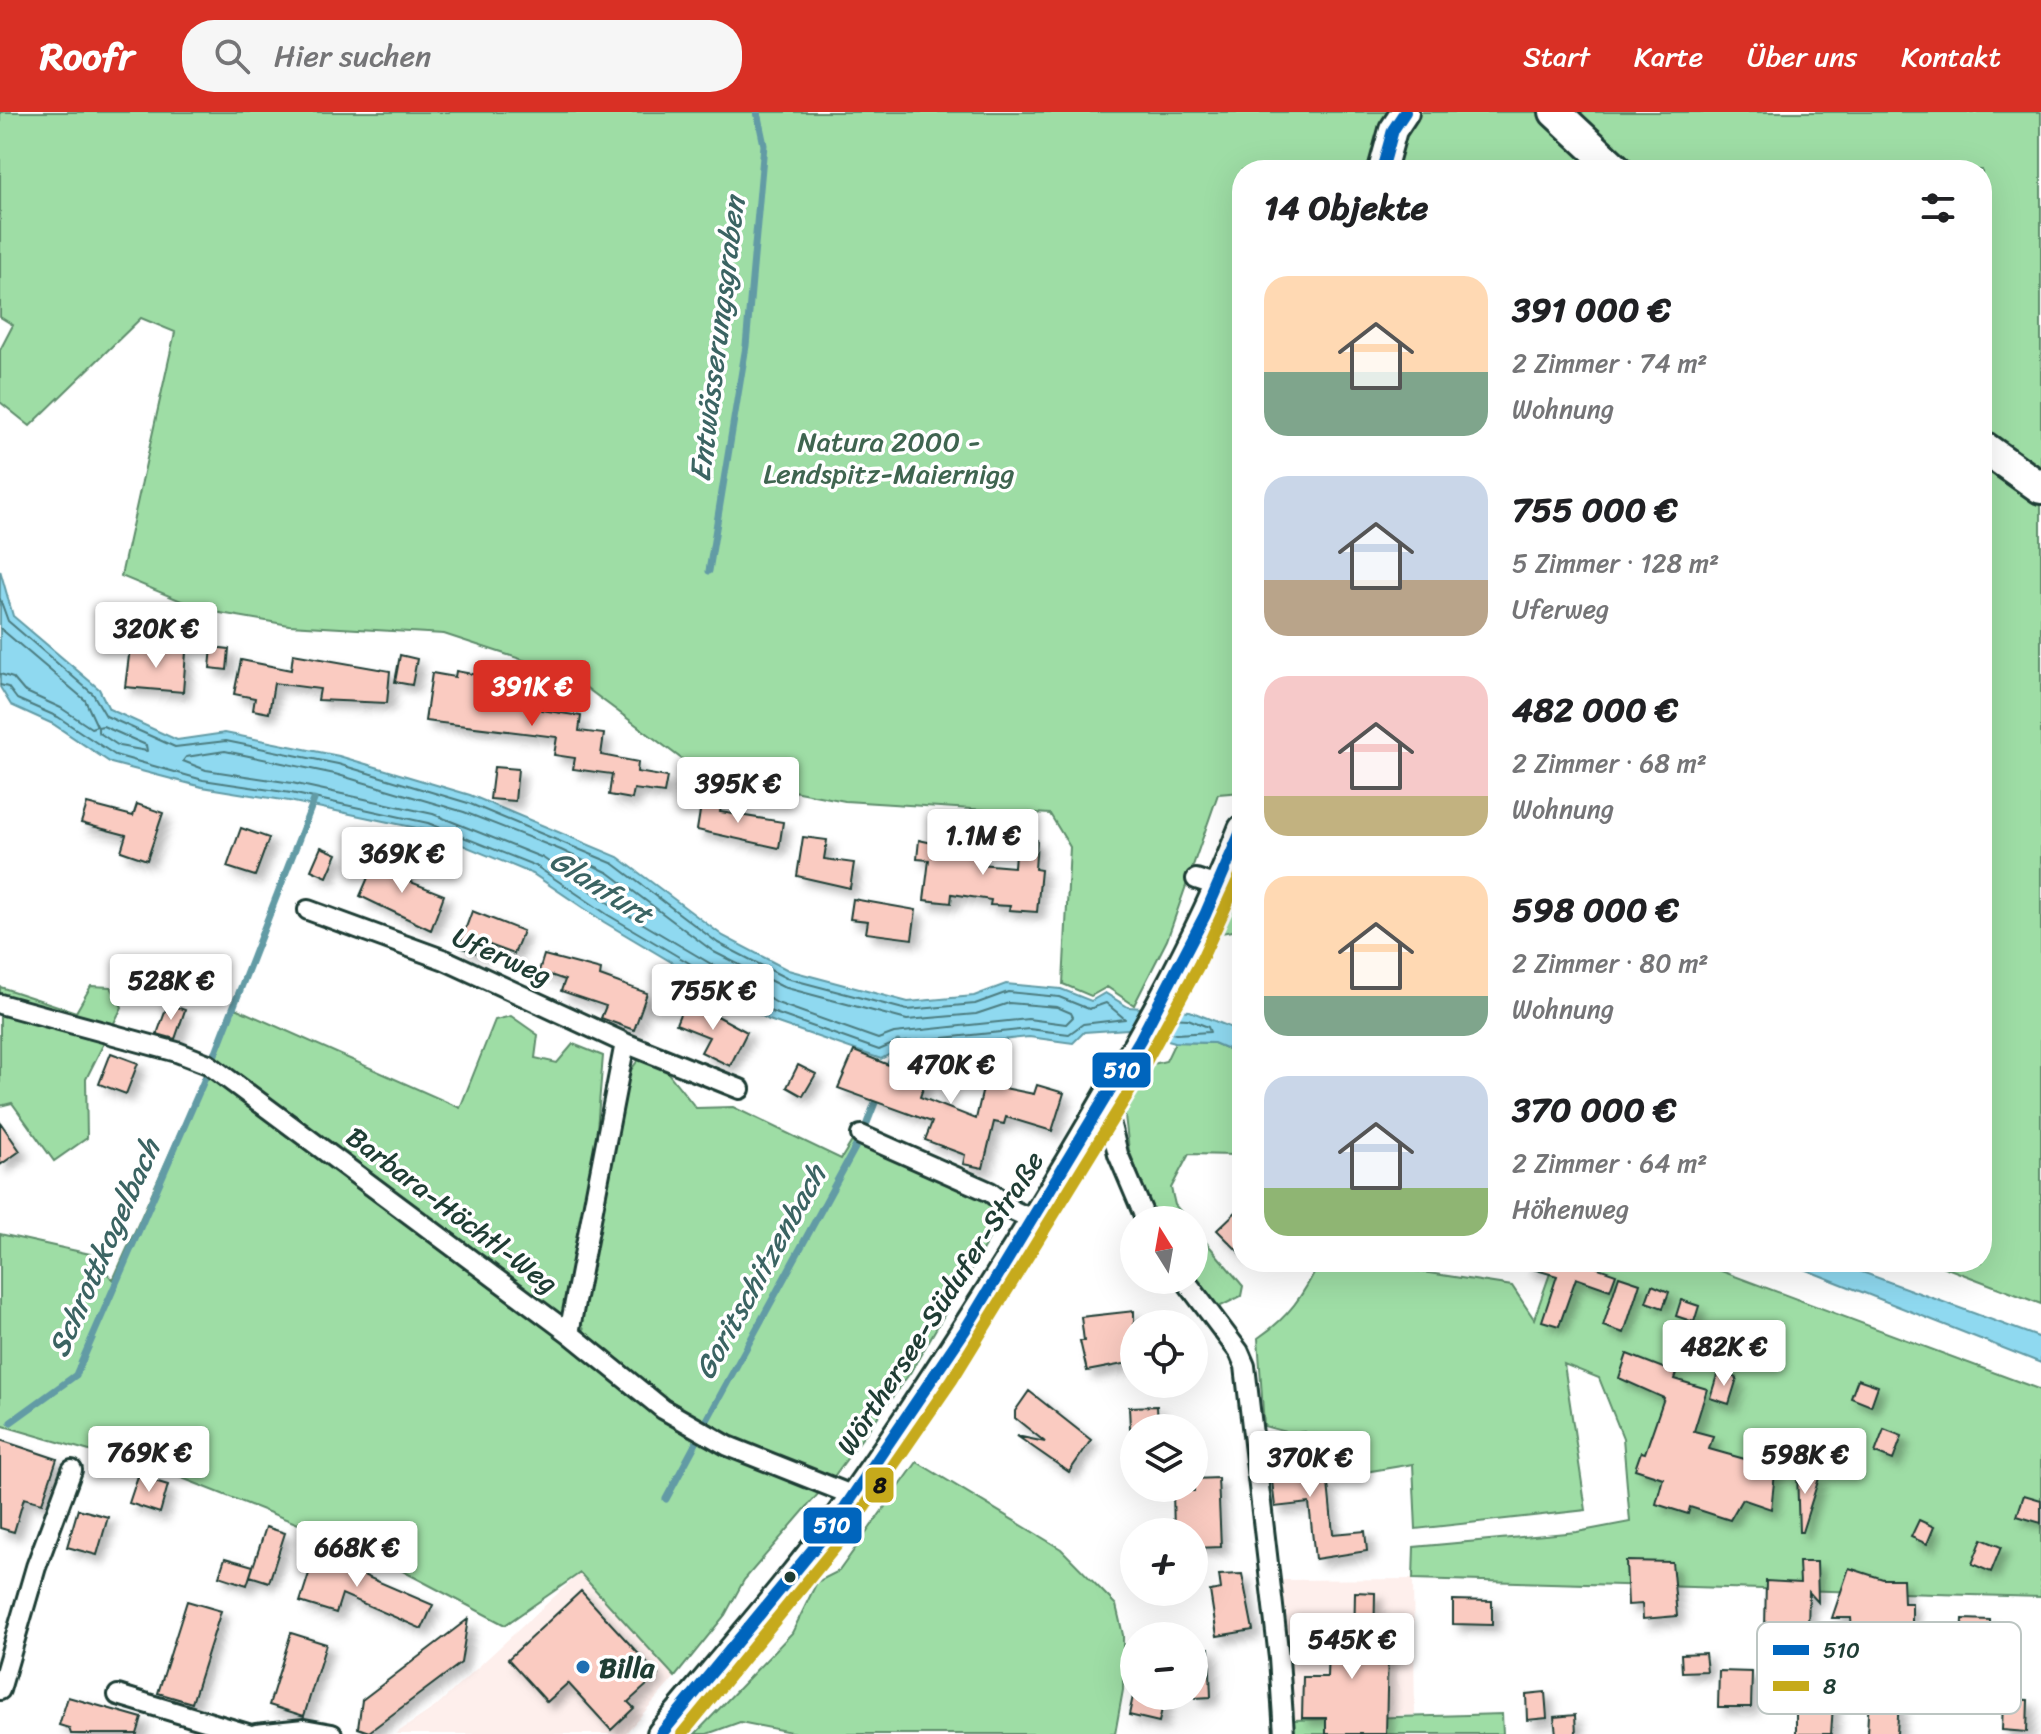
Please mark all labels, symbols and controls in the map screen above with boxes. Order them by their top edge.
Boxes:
search box [182,20,742,92]
text: Roofr [40,23,134,90]
text: Hier suchen [274,29,431,83]
text: Start [1523,32,1590,81]
text: Karte [1634,32,1703,81]
text: Über uns [1747,32,1857,81]
text: Kontakt [1901,32,2001,81]
icon: search [210,34,254,78]
text: 14 Objekte [1264,178,1428,238]
icon: filters [1916,186,1960,230]
water label: Entwässerungsgraben [673,191,762,485]
text: 391 000 € [1512,280,1671,340]
icon: home [1328,308,1424,404]
text: 2 Zimmer · 74 m² [1512,340,1708,386]
text: Wohnung [1512,386,1614,432]
park label: Natura 2000 - Lendspitz-Maiernigg [763,417,1015,498]
text: 755 000 € [1512,480,1678,540]
icon: home [1328,508,1424,604]
text: 5 Zimmer · 128 m² [1512,540,1719,586]
text: Uferweg [1512,586,1609,632]
pin: 320K € [91,602,221,670]
text: 320K € [113,605,199,651]
pin: 391K € [467,660,597,728]
text: 391K € [491,663,573,709]
text: 482 000 € [1512,680,1678,740]
icon: home [1328,708,1424,804]
text: 2 Zimmer · 68 m² [1512,740,1707,786]
pin: 395K € [673,757,803,825]
text: 395K € [695,760,781,806]
text: Wohnung [1512,786,1614,832]
pin: 1.1M € [918,809,1048,877]
text: 1.1M € [945,812,1021,858]
pin: 369K € [337,827,467,895]
text: 369K € [360,830,444,876]
water label: Glanfurt [539,834,666,941]
text: 598 000 € [1512,880,1679,940]
icon: home [1328,908,1424,1004]
street label: Uferweg [444,912,560,1000]
text: 2 Zimmer · 80 m² [1512,940,1709,986]
pin: 528K € [106,954,236,1022]
text: 528K € [128,957,214,1003]
pin: 755K € [648,964,778,1032]
text: 755K € [670,967,756,1013]
text: Wohnung [1512,986,1614,1032]
pin: 470K € [886,1038,1016,1106]
text: 470K € [907,1041,995,1087]
line badge: 510 [1091,1051,1152,1089]
text: 510 [1104,1051,1140,1090]
text: 370 000 € [1512,1080,1676,1140]
icon: home [1328,1108,1424,1204]
street label: Barbara-Höchtl-Weg [335,1113,569,1307]
water label: Schrottkogelbach [32,1128,177,1366]
text: 2 Zimmer · 64 m² [1512,1140,1708,1186]
street label: Wörthersee-Südufer-Straße [823,1141,1057,1465]
water label: Goritschitzenbach [679,1152,843,1389]
text: Höhenweg [1512,1186,1629,1232]
north arrow [1120,1206,1208,1294]
map controls [1120,1206,1208,1710]
button: locate [1120,1310,1208,1398]
pin: 482K € [1659,1320,1789,1388]
text: 482K € [1681,1323,1767,1369]
button: layers [1120,1414,1208,1502]
pin: 769K € [84,1426,214,1494]
pin: 598K € [1740,1428,1870,1496]
text: 769K € [106,1429,192,1475]
pin: 370K € [1245,1431,1375,1499]
text: 598K € [1761,1431,1849,1477]
text: 370K € [1267,1434,1353,1480]
line badge: 8 [864,1466,895,1504]
text: 8 [872,1466,887,1505]
line badge: 510 [802,1506,863,1545]
text: 510 [814,1506,850,1545]
button: + [1120,1518,1208,1606]
pin: 668K € [292,1521,422,1589]
text: 668K € [314,1524,400,1570]
unlabelled marker [782,1569,798,1585]
pin: 545K € [1287,1613,1417,1681]
text: 545K € [1308,1616,1396,1662]
button: − [1120,1622,1208,1710]
legend [1757,1622,2021,1714]
text: 510 [1823,1631,1860,1670]
place label: Billa [599,1643,655,1692]
marker: Billa [574,1658,592,1676]
text: 8 [1823,1667,1836,1706]

